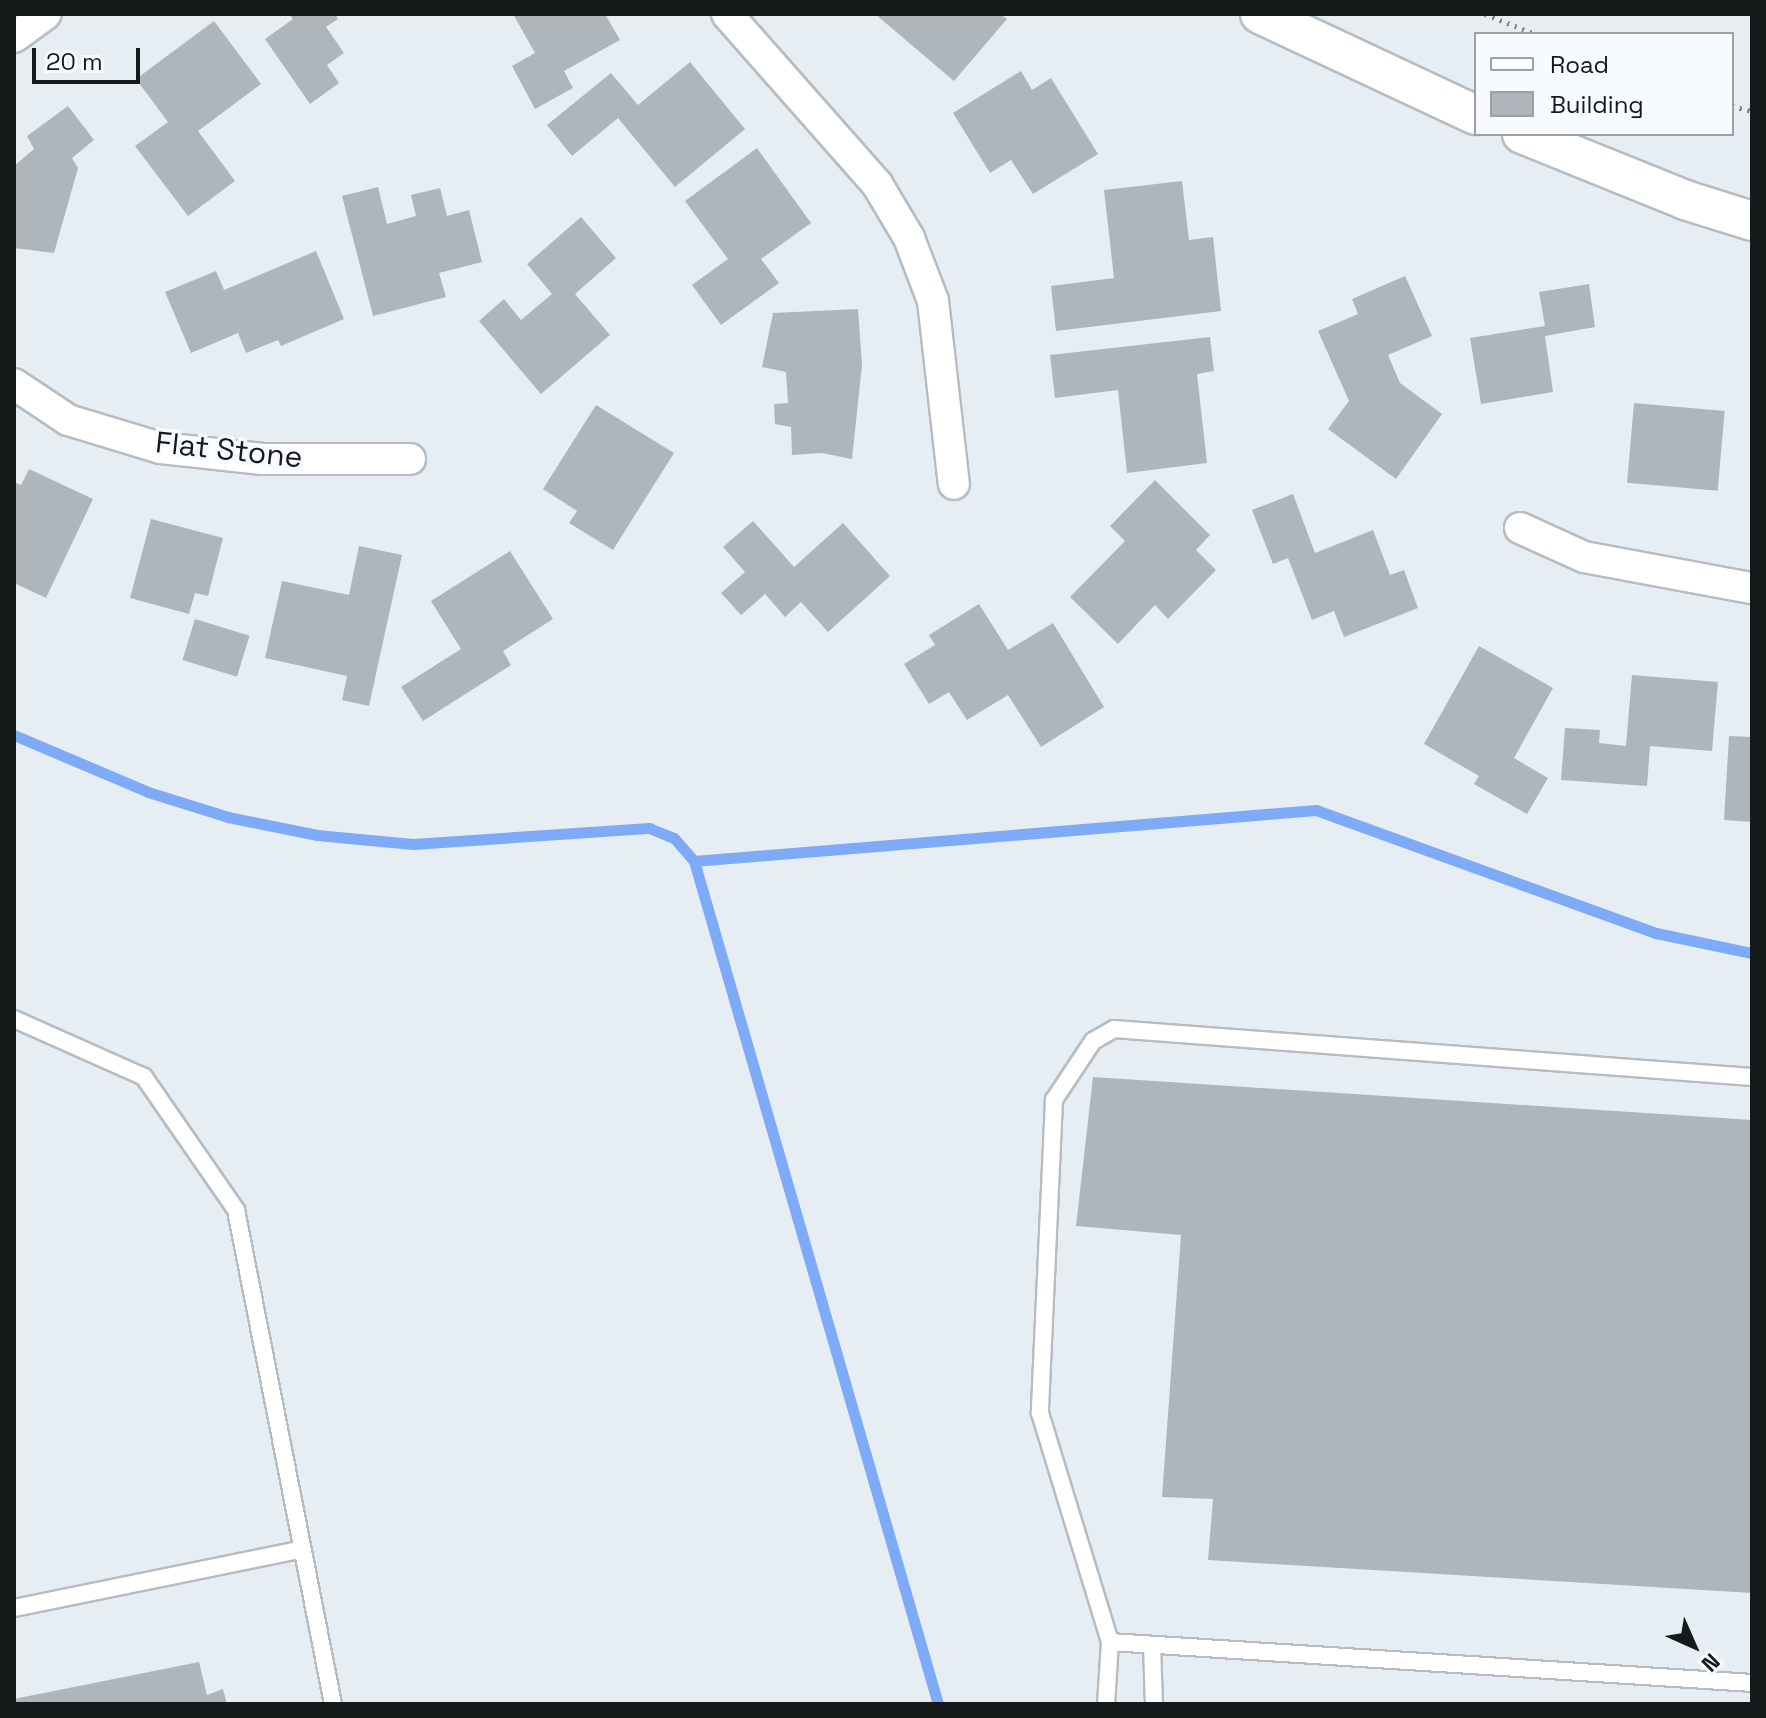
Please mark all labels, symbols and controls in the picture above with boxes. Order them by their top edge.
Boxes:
scale bar [36,32,144,82]
legend [1474,32,1734,136]
text: 20 m [46,46,103,77]
text: Road [1550,49,1609,80]
text: Building [1550,89,1644,120]
street label: Flat Stone [154,424,304,476]
north arrow [1654,1606,1734,1686]
text: N [1696,1648,1726,1678]

